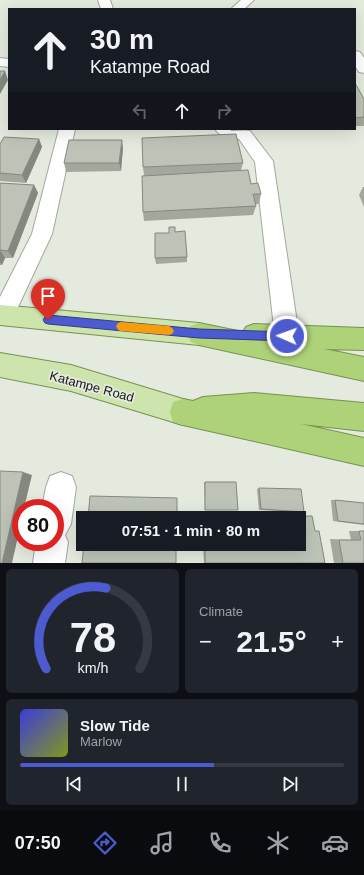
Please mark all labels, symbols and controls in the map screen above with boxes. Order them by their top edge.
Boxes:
icon: ahead [24,24,76,76]
text: 30 m [90,24,154,55]
text: Katampe Road [90,57,210,77]
icon: left [129,100,151,122]
icon: ahead [171,100,193,122]
icon: right [213,100,235,122]
pin [31,279,65,320]
icon: arrive [37,285,59,307]
position arrow [266,315,308,357]
street label: Katampe Road [48,368,136,405]
speed limit sign: 80 [12,499,64,551]
text: 07:51 · 1 min · 80 m [122,522,260,539]
text: Climate [199,604,243,619]
text: 78 [69,614,116,661]
text: 21.5° [236,625,307,658]
text: − [199,629,212,654]
text: + [331,629,344,654]
text: km/h [77,660,108,676]
text: Slow Tide [80,717,150,734]
text: Marlow [80,734,122,749]
icon: previous [63,773,85,795]
icon: pause [171,773,193,795]
icon: next [279,773,301,795]
icon: directions [91,829,119,857]
icon: music [148,829,176,857]
icon: phone [206,829,234,857]
icon: climate [264,829,292,857]
icon: car [321,829,349,857]
text: 07:50 [15,833,61,853]

